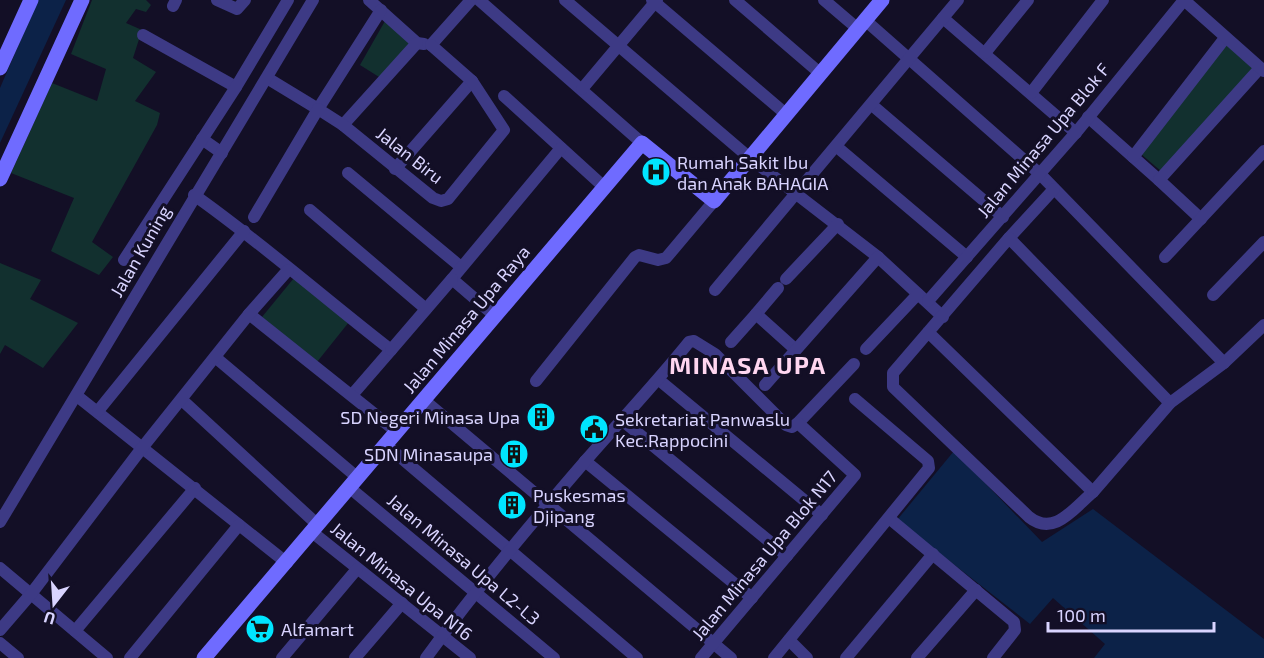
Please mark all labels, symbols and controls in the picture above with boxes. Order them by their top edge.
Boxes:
street label: Jalan Minasa Upa Blok F [972,58,1114,222]
street label: Jalan Biru [372,122,448,188]
place label: Rumah Sakit Ibu dan Anak BAHAGIA [677,151,829,194]
hospital icon: Rumah Sakit Ibu dan Anak BAHAGIA [640,156,672,188]
street label: Jalan Kuning [105,201,175,301]
street label: Jalan Minasa Upa Raya [398,241,534,397]
district label: MINASA UPA [669,350,827,379]
building icon: SD Negeri Minasa Upa [525,401,557,433]
place label: SD Negeri Minasa Upa [340,406,520,428]
place label: Sekretariat Panwaslu Kec.Rappocini [615,408,790,451]
public building icon: Sekretariat Panwaslu Kec.Rappocini [578,413,610,445]
building icon: SDN Minasaupa [498,438,530,470]
place label: SDN Minasaupa [364,443,493,465]
street label: Jalan Minasa Upa Blok N17 [687,466,841,644]
place label: Puskesmas Djipang [533,484,626,527]
street label: Jalan Minasa Upa L2-L3 [383,489,545,629]
building icon: Puskesmas Djipang [496,489,528,521]
street label: Jalan Minasa Upa N16 [327,517,477,645]
north arrow [24,574,84,634]
scale bar [1048,595,1214,633]
text: 100 m [1057,604,1106,626]
text: U [41,608,57,630]
supermarket icon: Alfamart [244,613,276,645]
place label: Alfamart [281,618,354,640]

